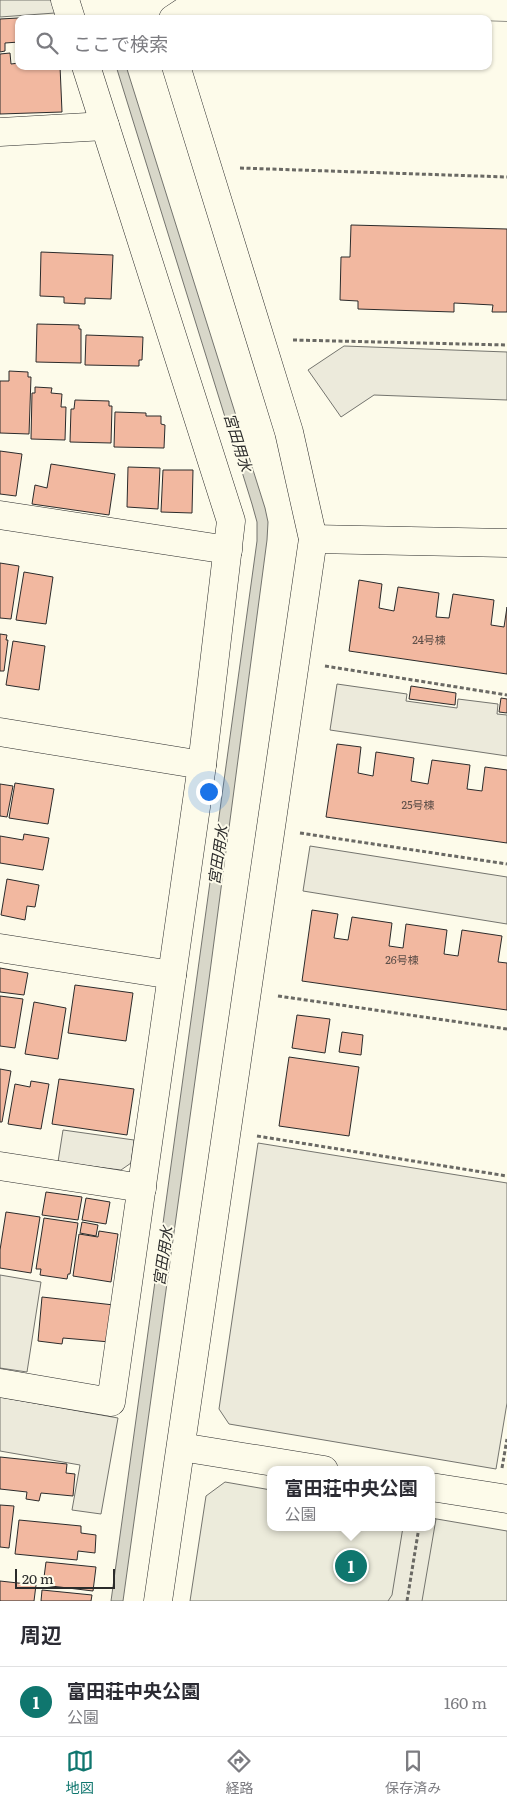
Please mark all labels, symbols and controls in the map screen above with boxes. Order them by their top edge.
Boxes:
search box [15,15,492,70]
icon: search [33,29,61,57]
text: ここで検索 [73,29,168,57]
water label: 宮田用水 [219,410,259,476]
house number: 24号棟 [412,631,446,647]
your location [196,779,222,805]
house number: 25号棟 [401,796,435,812]
water label: 宮田用水 [201,822,233,886]
house number: 26号棟 [385,951,419,967]
water label: 宮田用水 [146,1223,178,1287]
popup [267,1466,435,1531]
text: 富田荘中央公園 [284,1473,418,1501]
text: 公園 [284,1501,317,1525]
pin: 1 [335,1547,367,1585]
scale bar [15,1566,115,1589]
text: 20 m [22,1568,54,1588]
text: 周辺 [20,1618,62,1649]
text: 富田荘中央公園 [67,1676,200,1704]
text: 1 [33,1690,39,1714]
text: 160 m [444,1690,487,1714]
text: 公園 [67,1704,99,1728]
tab: 地図 [66,1747,94,1797]
tab: 経路 [225,1747,253,1797]
tab: 保存済み [385,1747,441,1797]

